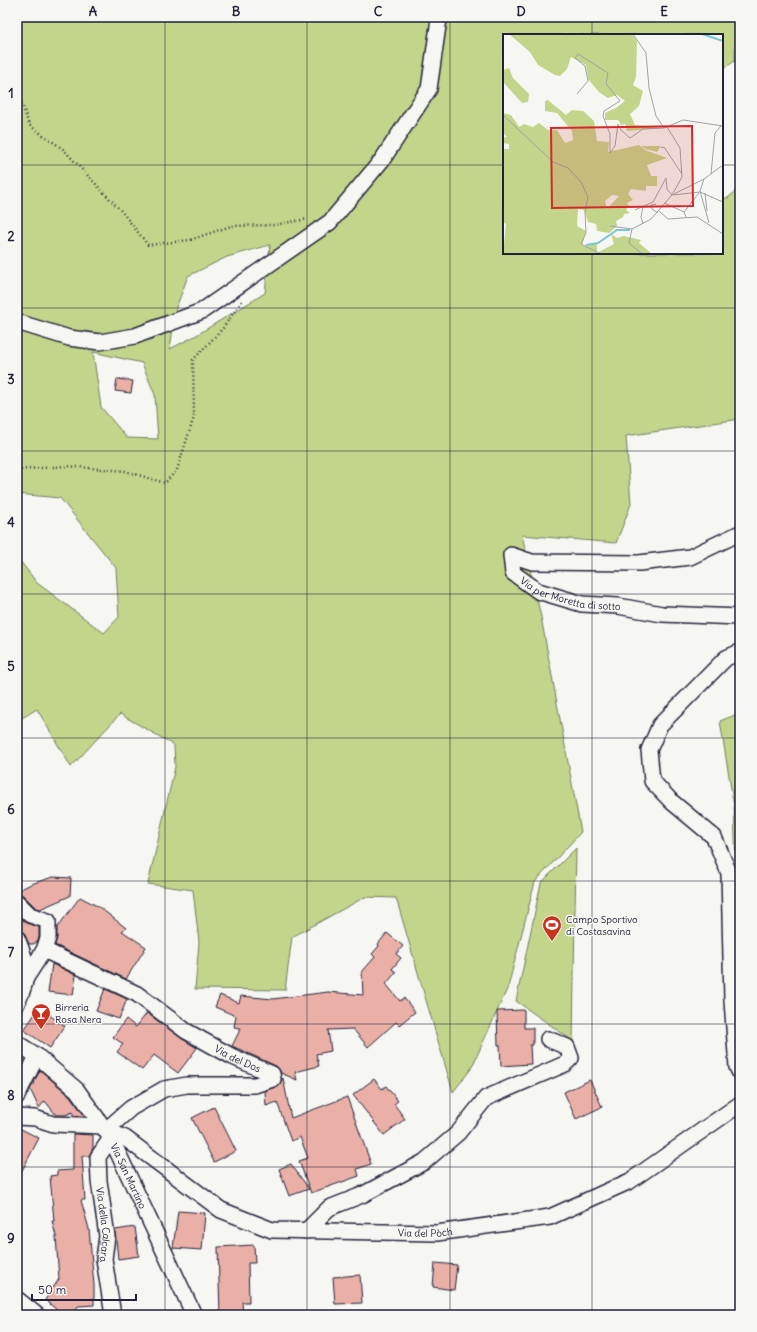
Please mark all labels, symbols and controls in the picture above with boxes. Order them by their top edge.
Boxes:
text: A [89,3,98,20]
text: B [232,3,241,20]
text: C [374,3,383,20]
text: D [516,3,526,20]
text: E [660,3,668,20]
inset map [503,34,723,254]
text: 1 [8,85,14,102]
text: 2 [7,228,15,245]
text: 3 [7,371,15,388]
text: 4 [7,514,15,531]
street label: Via per Moretta di sotto [517,574,621,613]
text: 5 [7,658,15,675]
text: 6 [7,801,15,818]
place label: Campo Sportivo di Costasavina [566,913,638,938]
sports icon: Campo Sportivo di Costasavina [541,914,563,942]
text: 7 [8,944,15,961]
place label: Birreria Rosa Nera [55,1001,102,1026]
bar icon: Birreria Rosa Nera [30,1002,52,1030]
street label: Via del Dos [212,1042,263,1076]
text: 8 [7,1087,15,1104]
street label: Via San Martino [107,1141,149,1211]
street label: Via della Calcara [93,1186,113,1263]
street label: Via del Pòch [398,1225,454,1240]
text: 9 [7,1230,15,1247]
scale bar [32,1276,136,1302]
text: 50 m [38,1282,67,1297]

